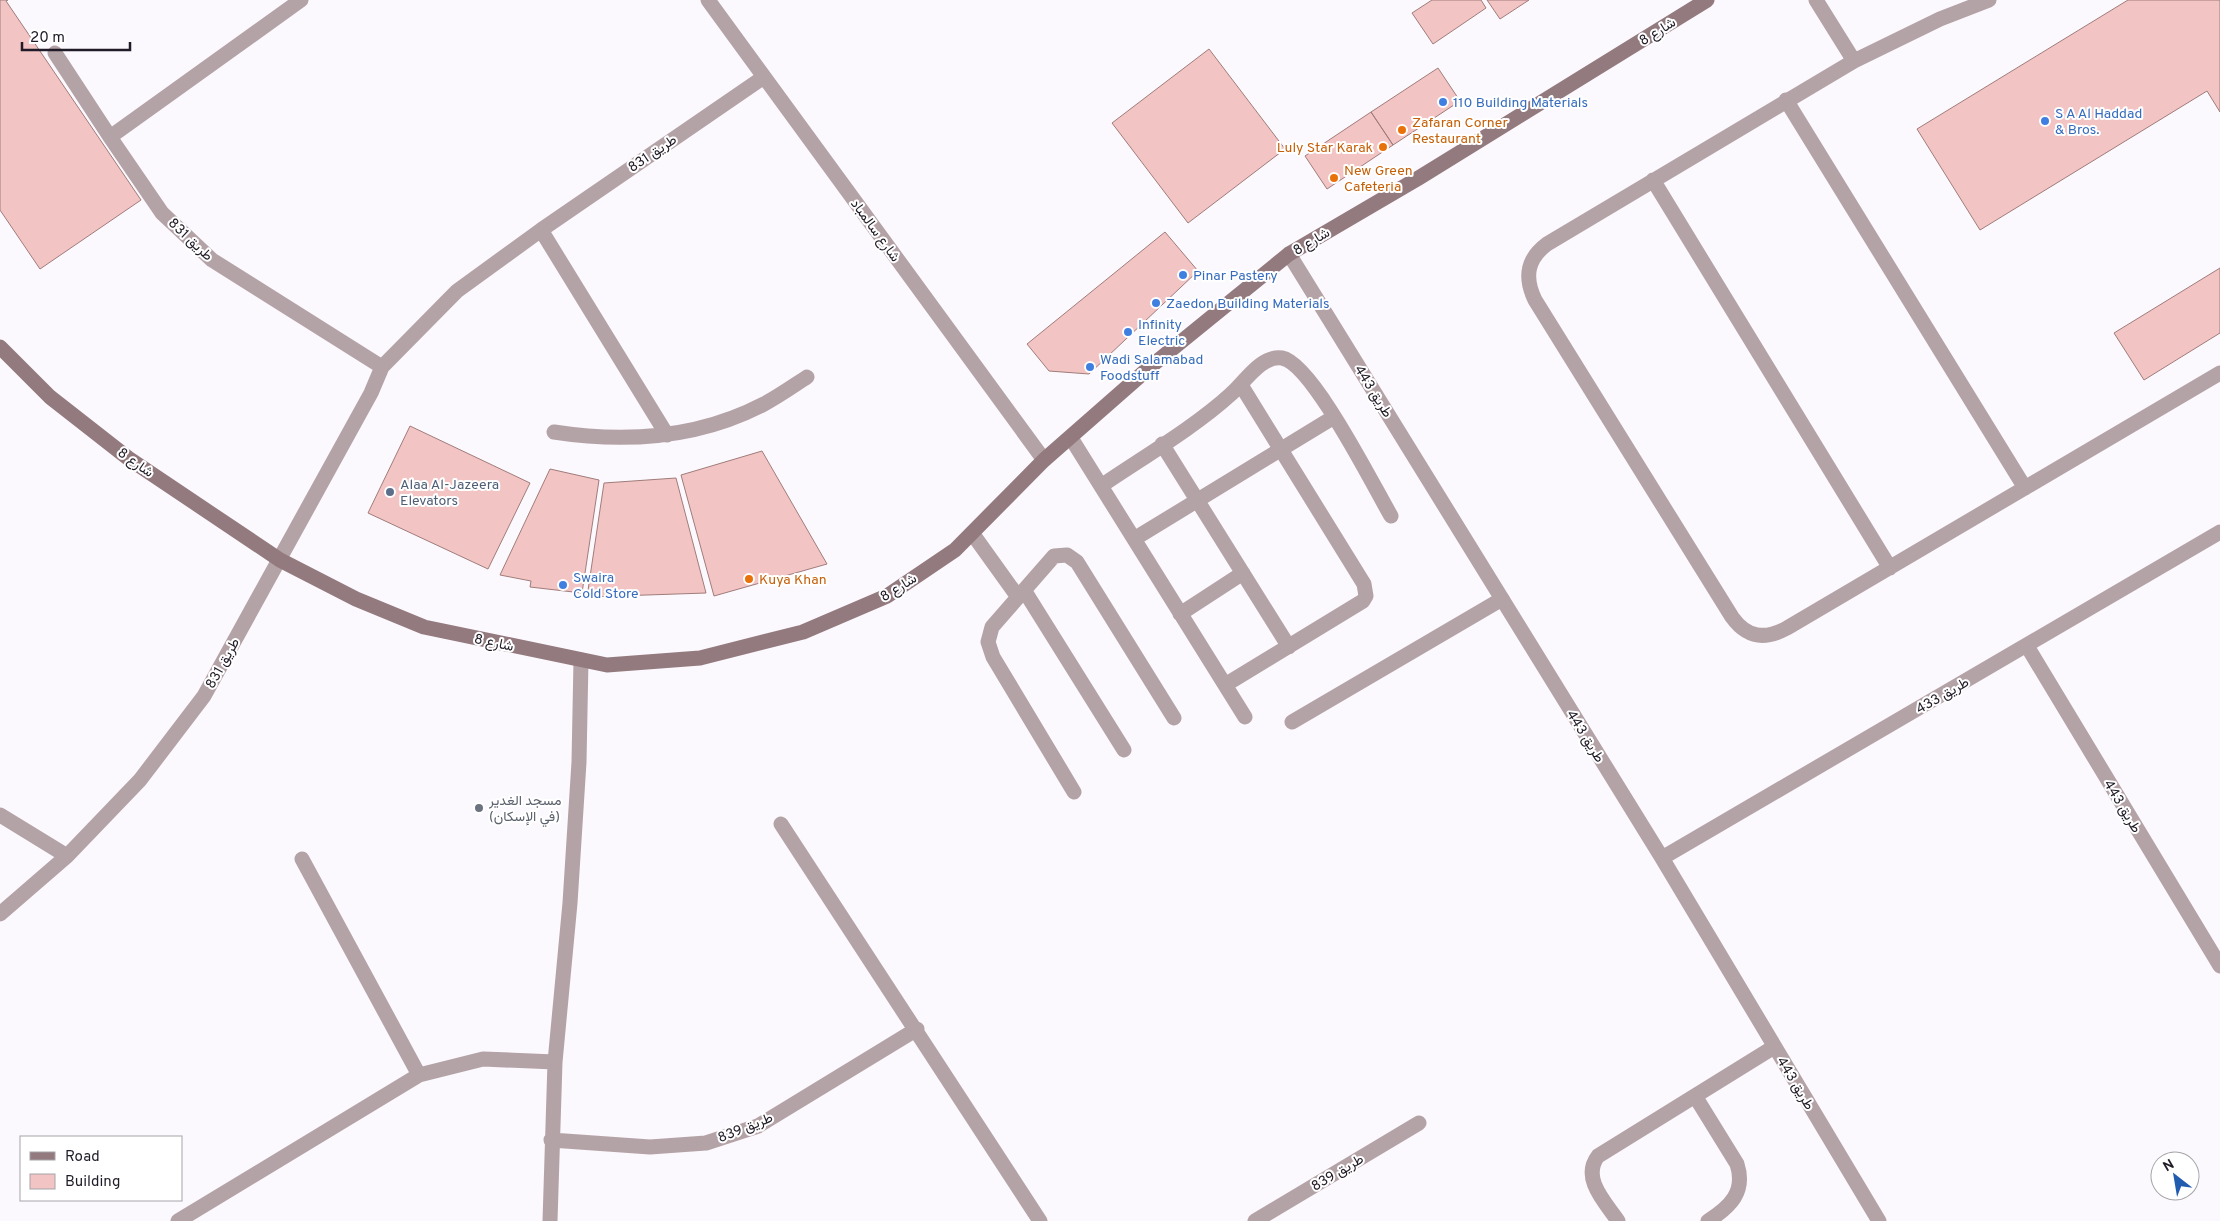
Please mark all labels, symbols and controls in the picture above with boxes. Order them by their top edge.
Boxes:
street label: شارع 8 [1636,14,1680,51]
scale bar [22,20,130,52]
text: 20 m [30,29,65,48]
place label: 110 Building Materials [1453,95,1588,112]
marker: 110 Building Materials [1437,96,1449,108]
place label: S A Al Haddad & Bros. [2055,106,2142,139]
place label: Zafaran Corner Restaurant [1412,115,1509,148]
marker: S A Al Haddad & Bros. [2039,115,2051,127]
marker: Zafaran Corner Restaurant [1396,124,1408,136]
street label: طريق 831 [625,132,680,177]
place label: Luly Star Karak [1277,140,1373,157]
marker: Luly Star Karak [1377,141,1389,153]
place label: New Green Cafeteria [1344,163,1413,196]
marker: New Green Cafeteria [1328,172,1340,184]
street label: شارع سالمباد [846,196,903,266]
street label: طريق 831 [164,215,216,265]
street label: شارع 8 [1290,225,1334,261]
place label: Pinar Pastery [1193,268,1278,285]
marker: Pinar Pastery [1177,269,1189,281]
place label: Zaedon Building Materials [1166,296,1330,313]
marker: Zaedon Building Materials [1150,297,1162,309]
place label: Infinity Electric [1138,317,1185,350]
marker: Infinity Electric [1122,326,1134,338]
place label: Wadi Salamabad Foodstuff [1100,352,1203,385]
marker: Wadi Salamabad Foodstuff [1084,361,1096,373]
street label: طريق 443 [1350,362,1396,421]
street label: شارع 8 [113,445,156,482]
place label: Alaa Al-Jazeera Elevators [400,477,499,510]
marker: Alaa Al-Jazeera Elevators [384,486,396,498]
place label: Swaira Cold Store [573,570,639,603]
street label: شارع 8 [877,570,921,607]
place label: Kuya Khan [759,572,827,589]
marker: Kuya Khan [743,573,755,585]
marker: Swaira Cold Store [557,579,569,591]
street label: شارع 8 [472,631,515,657]
street label: طريق 831 [203,635,244,692]
street label: طريق 433 [1913,674,1972,718]
street label: طريق 443 [1562,707,1608,766]
street label: طريق 443 [2099,777,2144,836]
place label: مسجد الغدير (في الإسكان) [488,793,562,828]
marker: مسجد الغدير (في الإسكان) [473,802,485,814]
street label: طريق 443 [1772,1054,1817,1113]
street label: طريق 839 [715,1110,776,1147]
legend [20,1136,182,1201]
text: Road [65,1148,100,1167]
street label: طريق 839 [1309,1151,1367,1196]
north arrow [2150,1151,2200,1201]
text: N [2160,1156,2178,1176]
text: Building [65,1173,120,1192]

